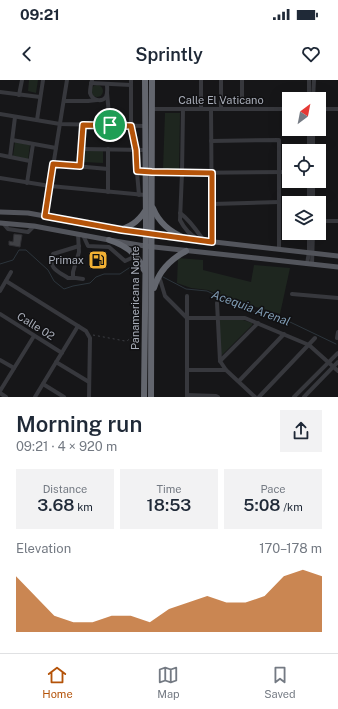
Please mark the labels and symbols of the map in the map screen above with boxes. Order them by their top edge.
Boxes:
north arrow [282,92,326,136]
street label: Calle El Vaticano [178,94,264,106]
pin [93,108,127,142]
street label: Panamericana Norte [129,246,141,350]
fuel station icon: Primax [87,249,109,271]
place label: Primax [48,254,84,266]
water label: Acequia Arenal [210,287,292,329]
street label: Calle 02 [15,310,57,342]

